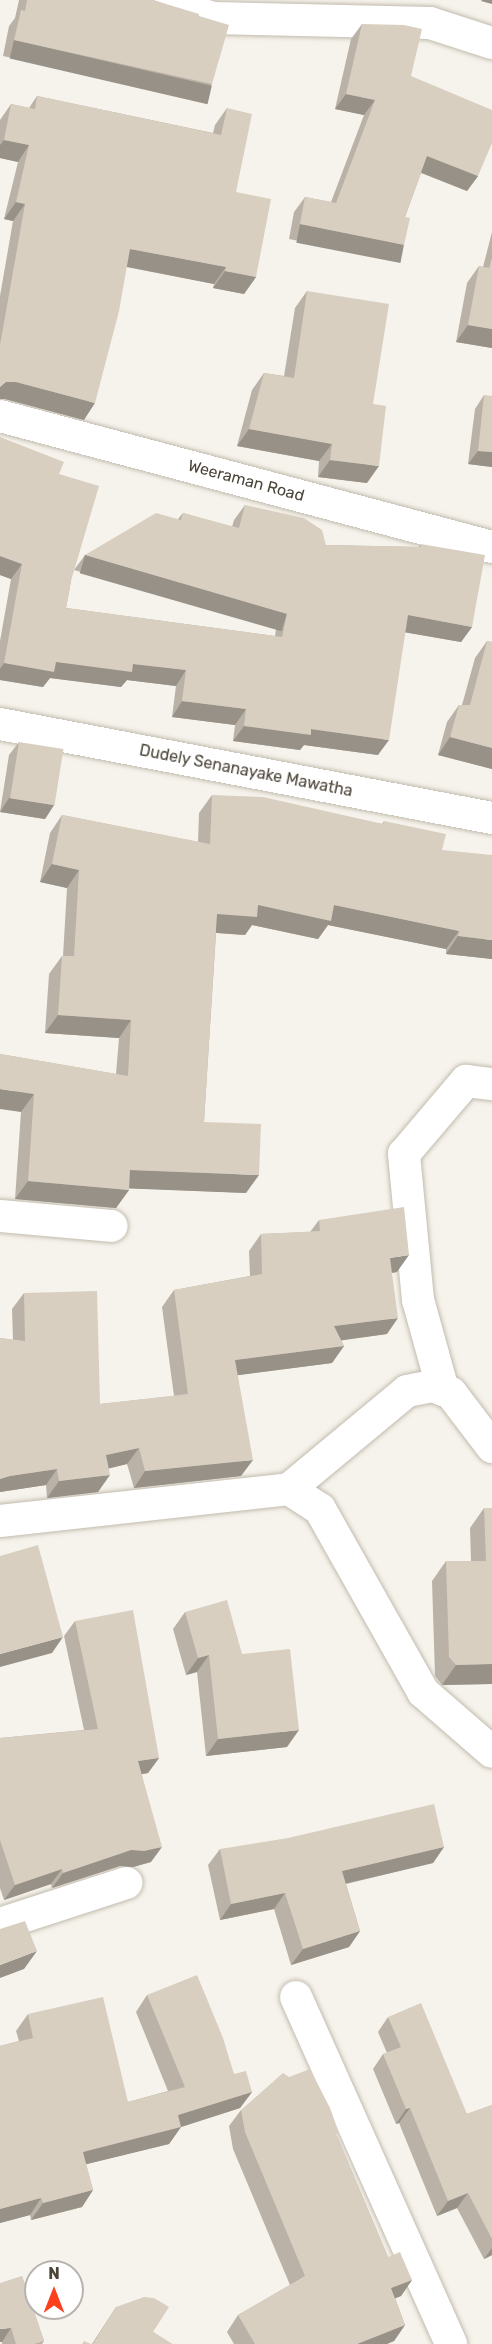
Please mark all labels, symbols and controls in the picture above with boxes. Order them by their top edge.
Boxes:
street label: Weeraman Road [186,456,306,506]
street label: Dudely Senanayake Mawatha [137,741,355,801]
north arrow [24,2260,84,2320]
text: N [48,2264,60,2283]

